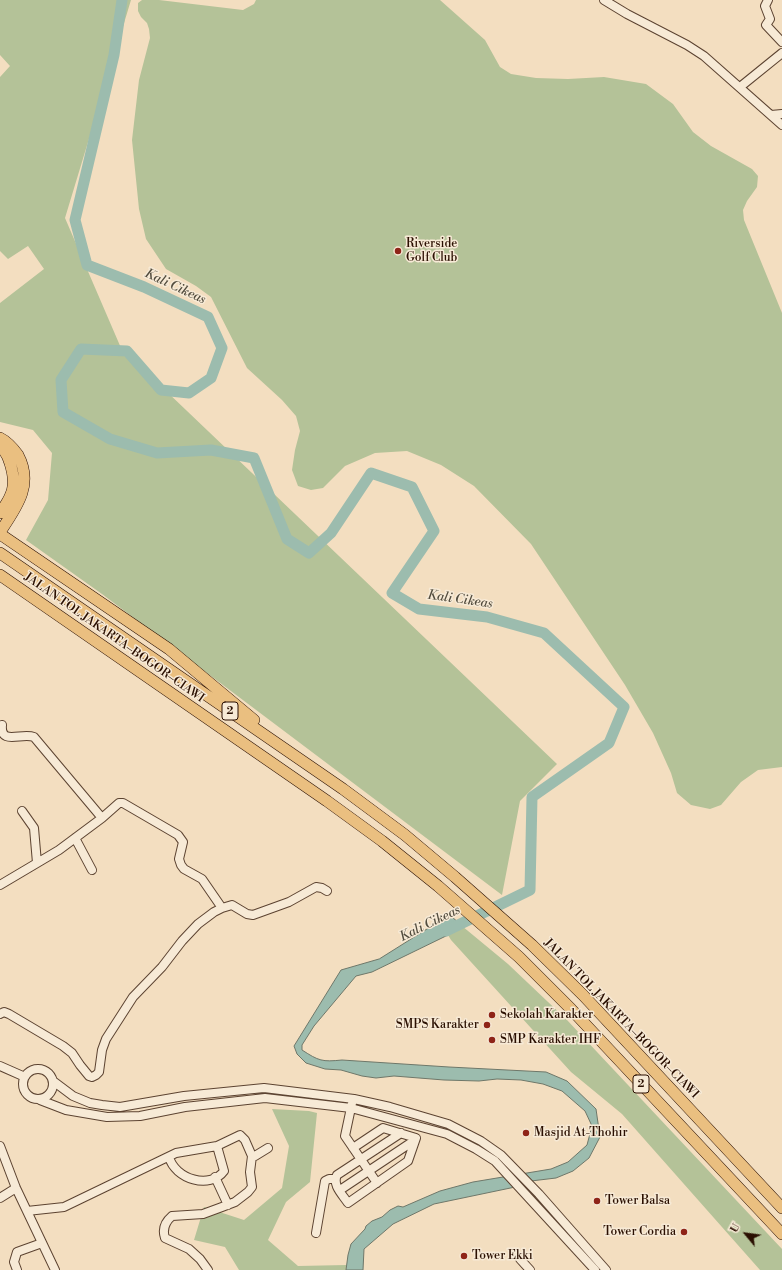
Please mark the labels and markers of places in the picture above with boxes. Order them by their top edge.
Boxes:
place label: Riverside Golf Club [406,237,457,265]
marker: Riverside Golf Club [393,246,403,256]
place label: Sekolah Karakter [500,1008,593,1022]
marker: Sekolah Karakter [487,1010,497,1020]
place label: SMPS Karakter [396,1018,479,1032]
marker: SMPS Karakter [482,1020,492,1030]
place label: SMP Karakter IHF [500,1033,601,1047]
marker: SMP Karakter IHF [487,1035,497,1045]
place label: Masjid At-Thohir [534,1126,628,1140]
marker: Masjid At-Thohir [521,1128,531,1138]
place label: Tower Balsa [605,1194,670,1208]
marker: Tower Balsa [592,1196,602,1206]
place label: Tower Cordia [603,1225,676,1239]
marker: Tower Cordia [679,1227,689,1237]
place label: Tower Ekki [472,1249,533,1263]
marker: Tower Ekki [459,1251,469,1261]

